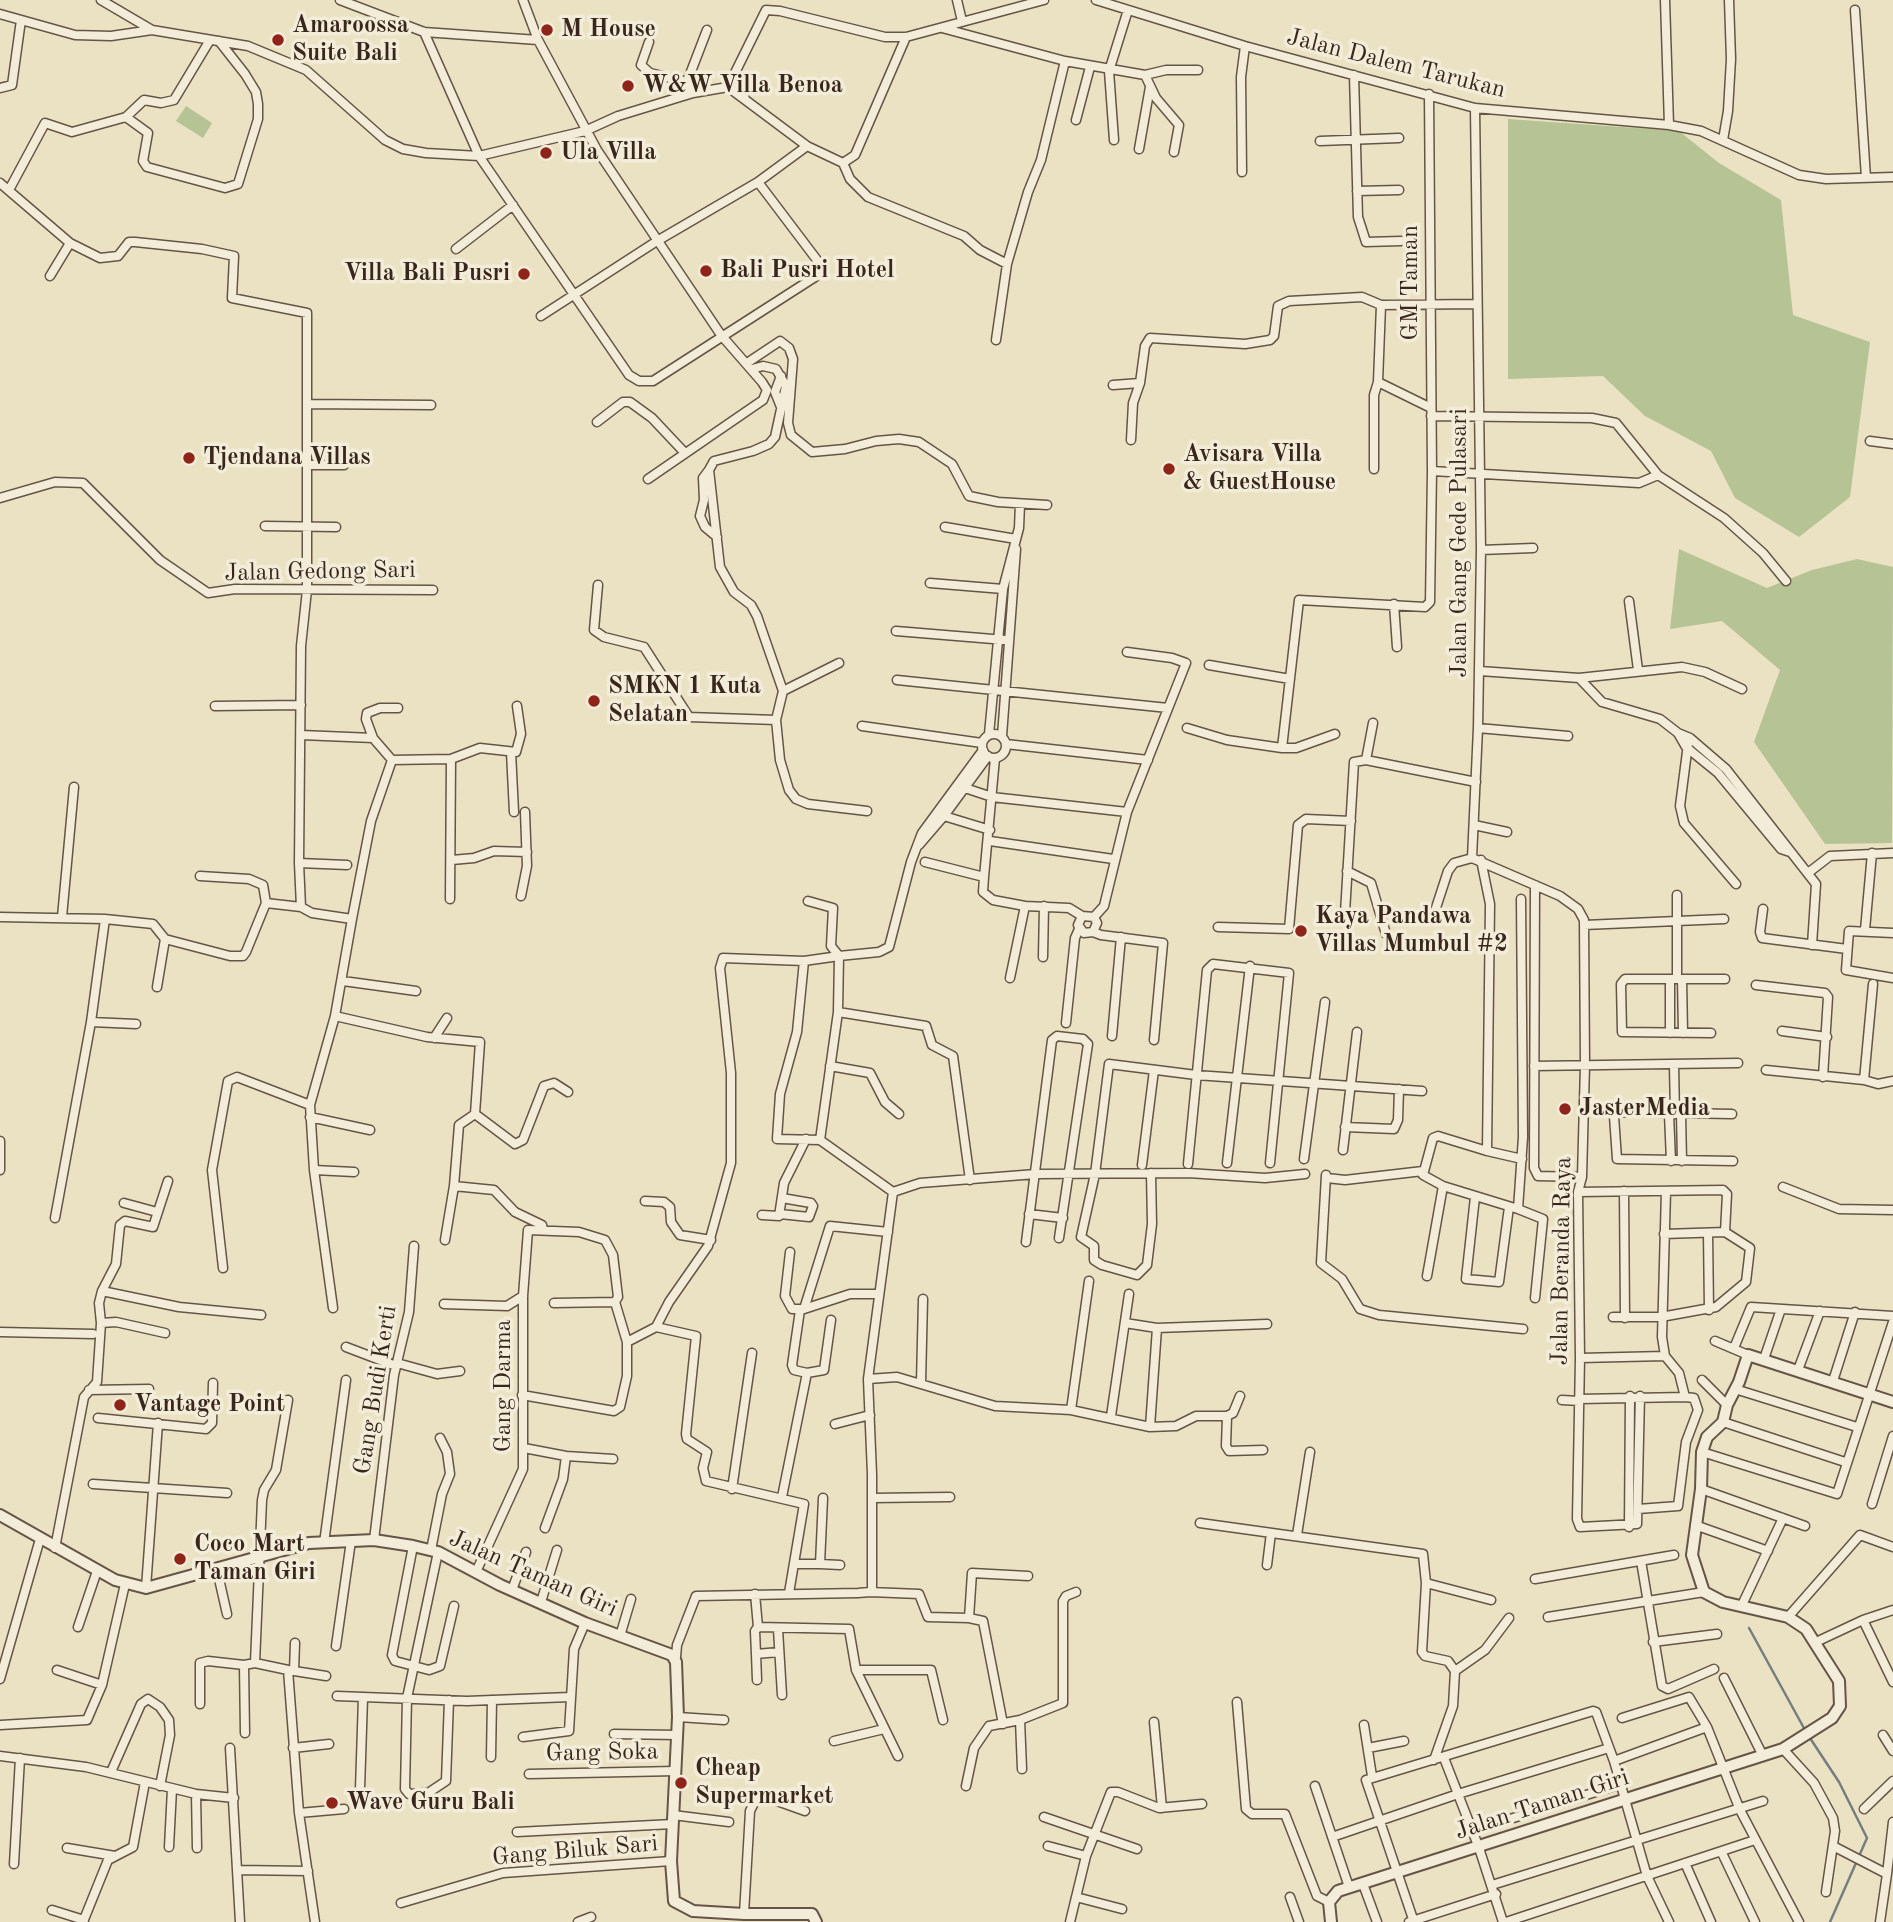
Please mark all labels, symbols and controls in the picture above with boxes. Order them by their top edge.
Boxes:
place label: Amaroossa Suite Bali [292,12,409,68]
place label: M House [561,16,656,44]
marker: M House [539,22,555,38]
street label: Jalan Dalem Tarukan [1284,23,1508,105]
marker: Amaroossa Suite Bali [270,32,286,48]
place label: W&W Villa Benoa [642,72,843,100]
marker: W&W Villa Benoa [620,78,636,94]
place label: Ula Villa [560,139,656,167]
marker: Ula Villa [538,145,554,161]
street label: GM Taman [1397,225,1425,341]
place label: Bali Pusri Hotel [720,257,894,285]
place label: Villa Bali Pusri [344,260,510,288]
marker: Bali Pusri Hotel [698,263,714,279]
marker: Villa Bali Pusri [516,266,532,282]
street label: Jalan Gang Gede Pulasari [1446,408,1474,678]
place label: Avisara Villa & GuestHouse [1183,441,1336,497]
place label: Tjendana Villas [203,444,371,472]
marker: Tjendana Villas [181,450,197,466]
marker: Avisara Villa & GuestHouse [1161,461,1177,477]
street label: Jalan Gedong Sari [224,556,416,588]
place label: SMKN 1 Kuta Selatan [608,673,761,729]
marker: SMKN 1 Kuta Selatan [586,693,602,709]
place label: Kaya Pandawa Villas Mumbul #2 [1315,903,1508,959]
marker: Kaya Pandawa Villas Mumbul #2 [1293,923,1309,939]
place label: JasterMedia [1579,1095,1710,1123]
marker: JasterMedia [1557,1101,1573,1117]
street label: Jalan Beranda Raya [1546,1156,1578,1366]
street label: Gang Budi Kerti [348,1303,404,1477]
street label: Gang Darma [490,1319,518,1453]
place label: Vantage Point [134,1391,285,1419]
marker: Vantage Point [112,1397,128,1413]
street label: Jalan Taman Giri [444,1524,622,1624]
place label: Coco Mart Taman Giri [194,1531,315,1587]
marker: Coco Mart Taman Giri [172,1551,188,1567]
street label: Gang Soka [545,1738,659,1768]
place label: Cheap Supermarket [695,1755,833,1811]
street label: Jalan Taman Giri [1451,1763,1633,1847]
marker: Cheap Supermarket [673,1775,689,1791]
place label: Wave Guru Bali [346,1789,515,1817]
marker: Wave Guru Bali [324,1795,340,1811]
street label: Gang Biluk Sari [491,1829,659,1873]

